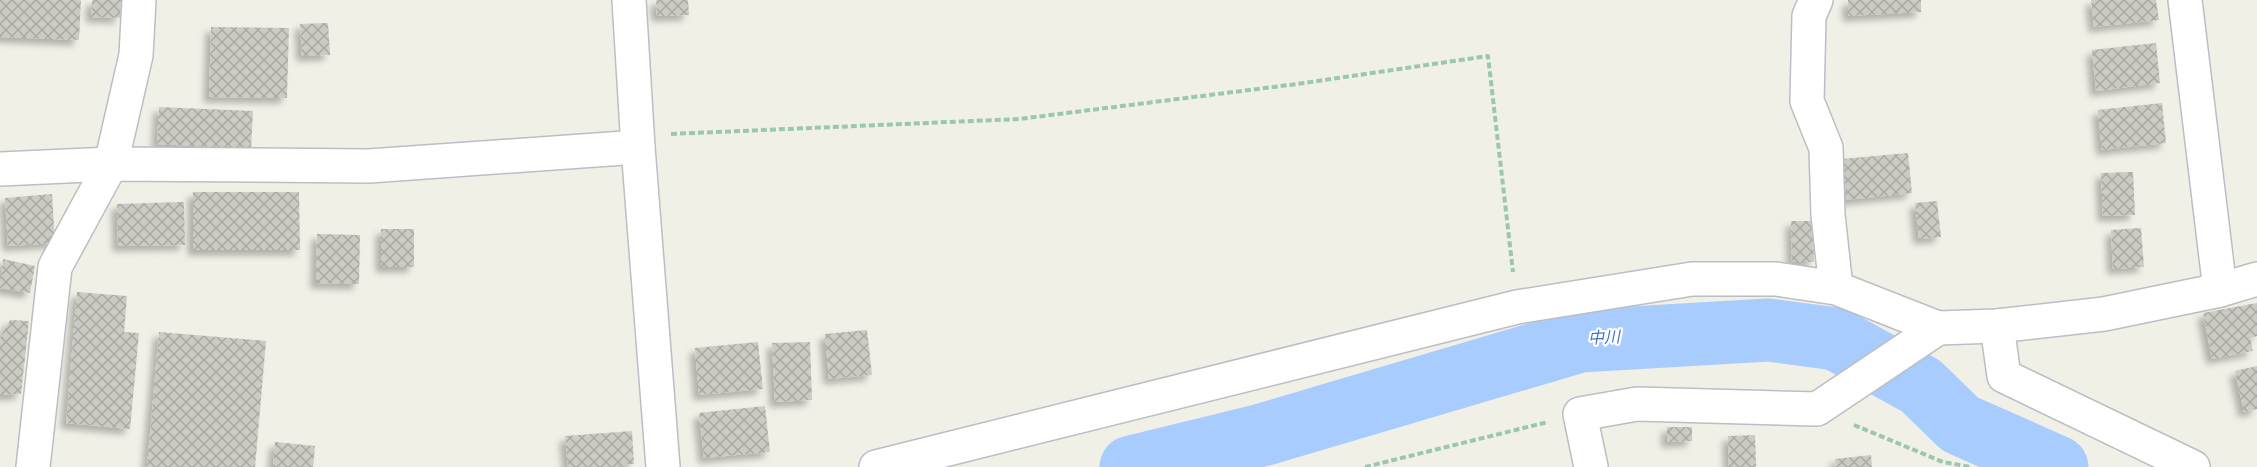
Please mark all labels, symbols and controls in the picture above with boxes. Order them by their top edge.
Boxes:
water label: 中川 [1587,328,1622,350]

